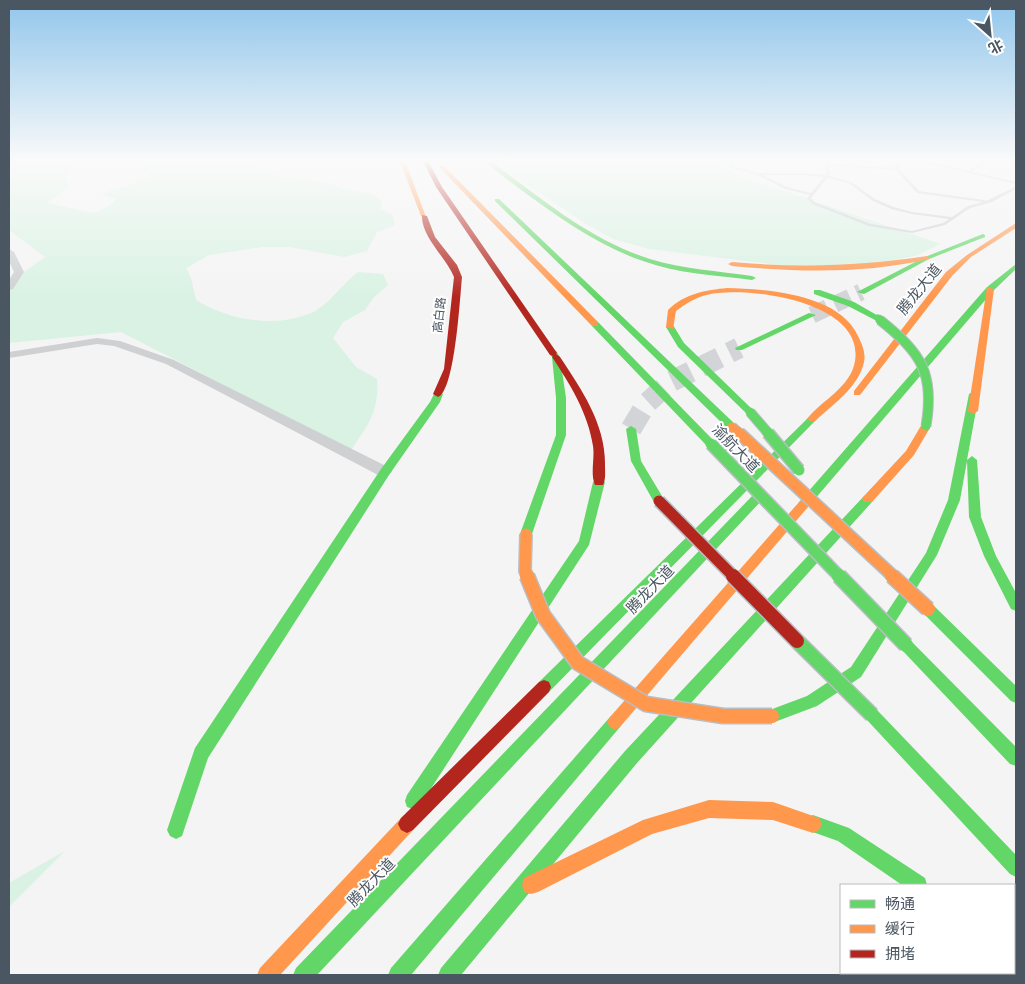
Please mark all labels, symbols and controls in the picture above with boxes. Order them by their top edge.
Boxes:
north arrow [965,10,1015,60]
text: 北 [986,36,1006,58]
street label: 腾龙大道 [893,260,945,318]
street label: 高白路 [430,296,448,334]
street label: 渝航大道 [708,420,764,476]
street label: 腾龙大道 [622,561,678,617]
street label: 腾龙大道 [343,854,399,910]
legend [840,884,1015,974]
text: 畅通 [885,894,915,913]
text: 缓行 [885,919,915,938]
text: 拥堵 [885,944,915,963]

